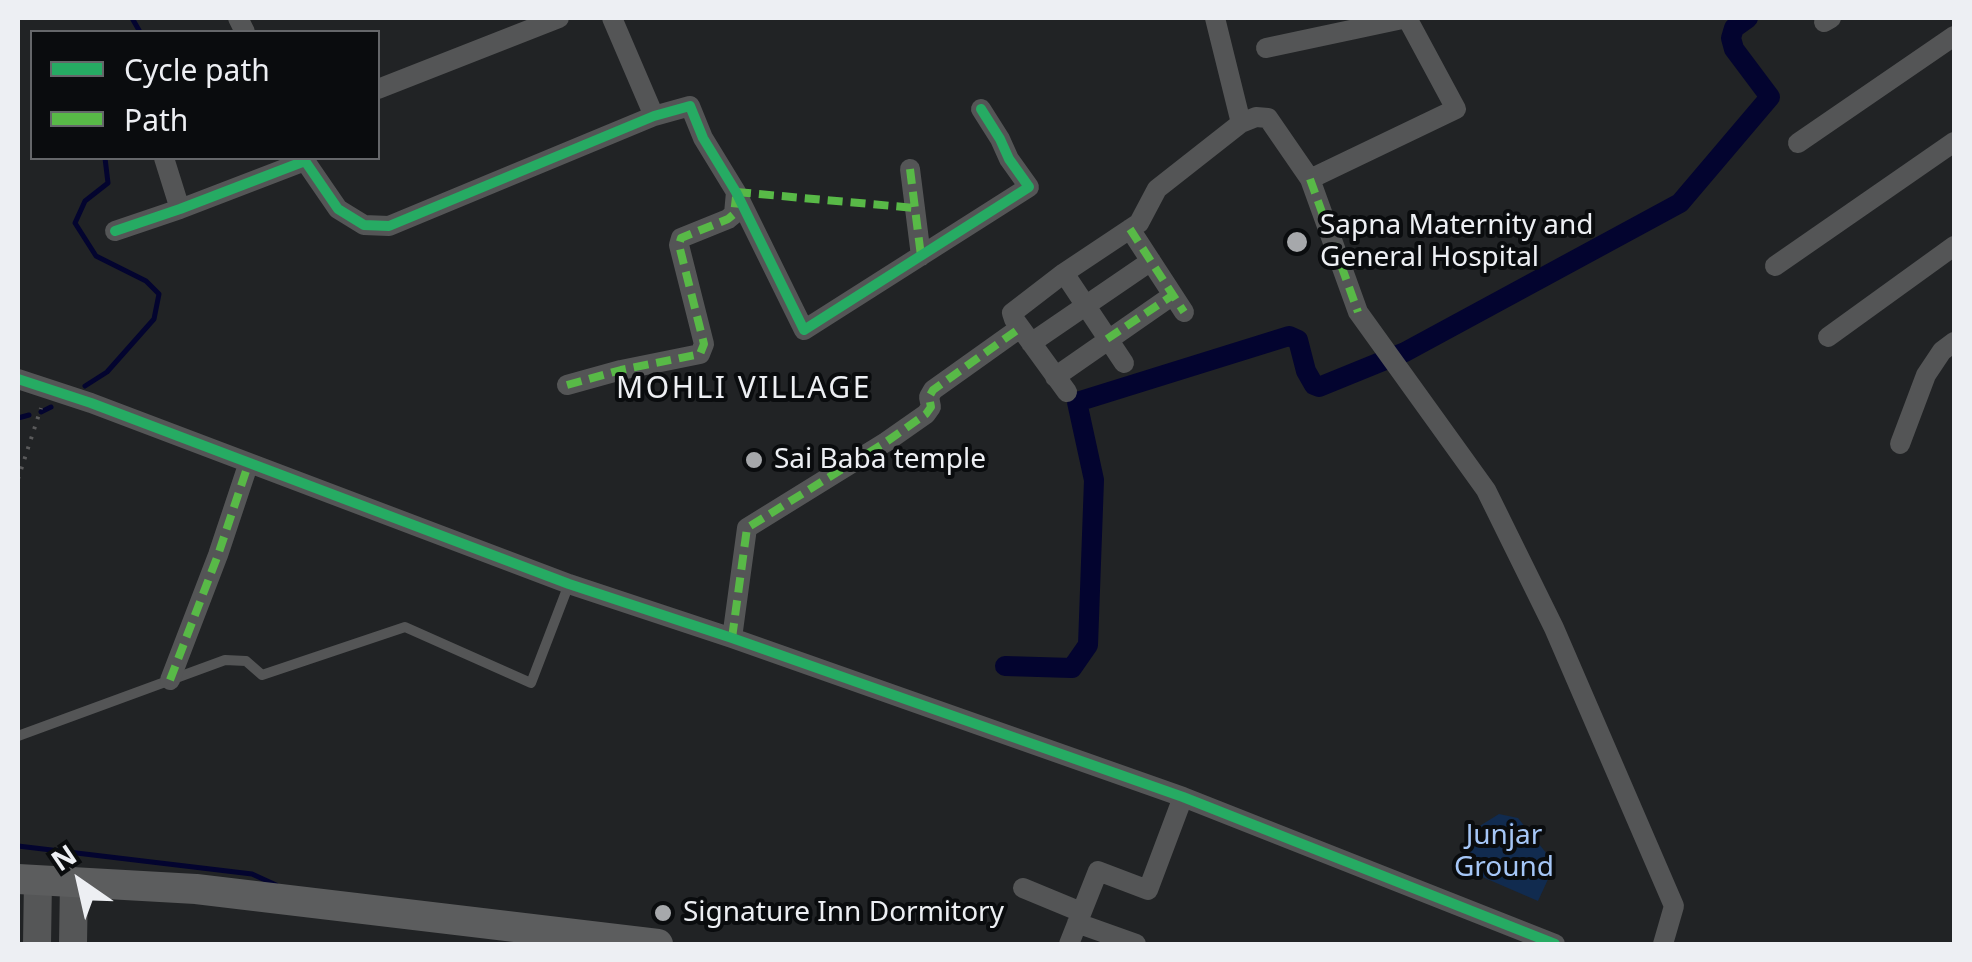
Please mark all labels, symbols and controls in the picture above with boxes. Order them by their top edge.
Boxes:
legend [30,30,380,160]
text: Cycle path [124,49,270,90]
text: Path [124,99,188,140]
place label: Sapna Maternity and General Hospital [1320,209,1594,275]
marker: Sapna Maternity and General Hospital [1284,229,1310,255]
district label: MOHLI VILLAGE [616,371,872,407]
place label: Sai Baba temple [774,443,986,477]
marker: Sai Baba temple [743,449,765,471]
park label: Junjar Ground [1454,819,1554,885]
north arrow [30,832,130,932]
text: N [43,835,83,879]
place label: Signature Inn Dormitory [683,896,1004,930]
marker: Signature Inn Dormitory [652,902,674,924]

